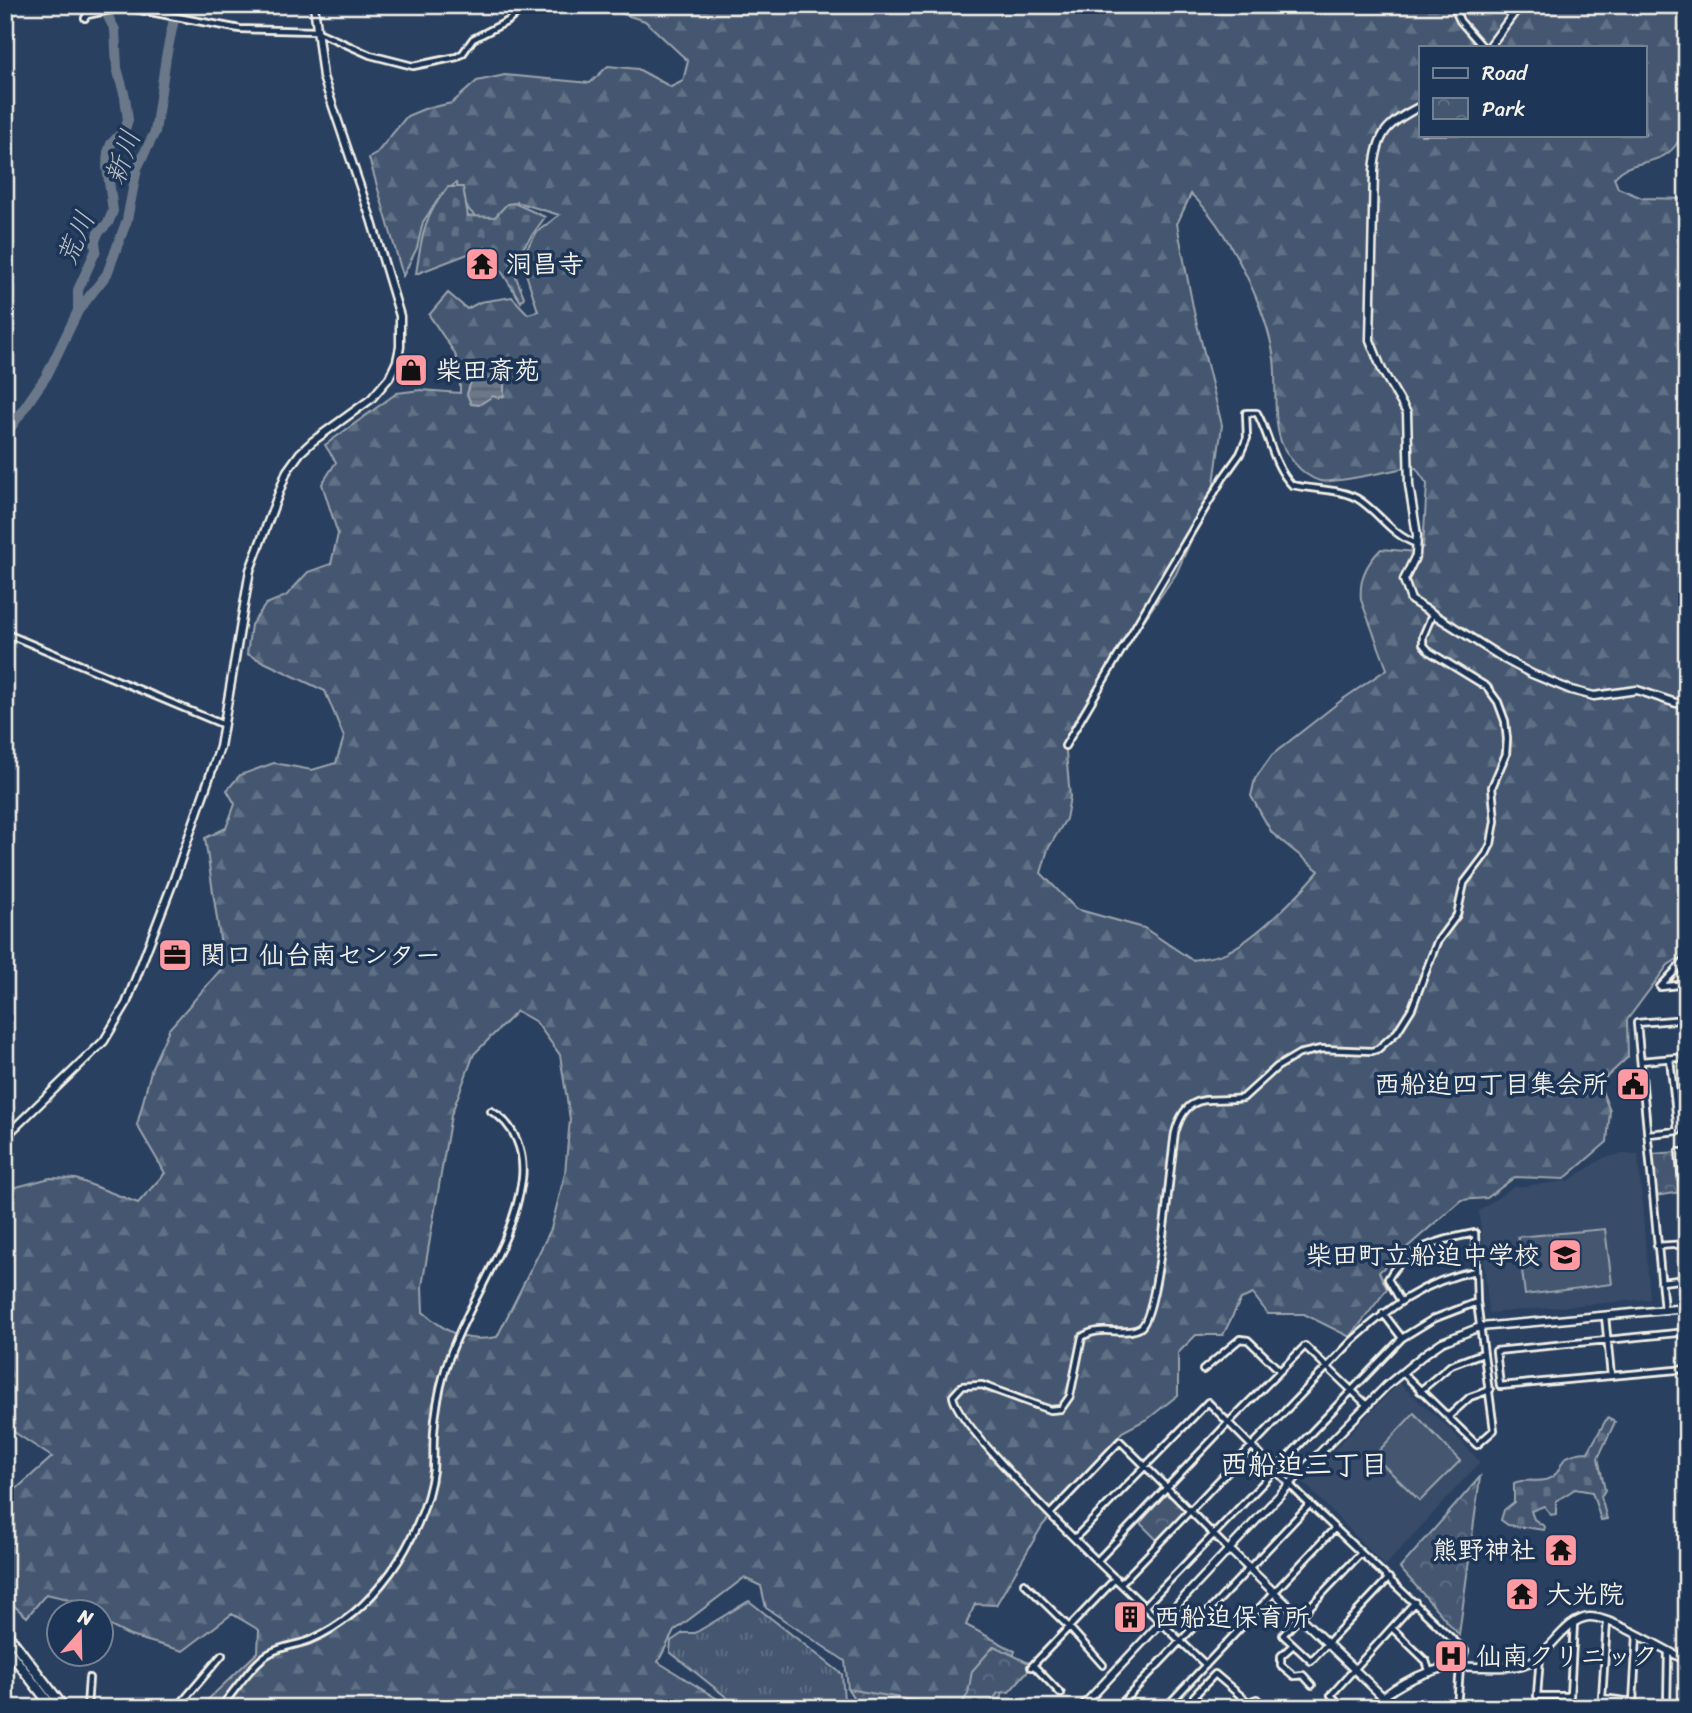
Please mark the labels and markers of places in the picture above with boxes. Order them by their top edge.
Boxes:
place label: 洞昌寺 [506,241,584,287]
temple icon: 洞昌寺 [463,245,501,283]
place label: 柴田斎苑 [436,347,540,393]
shop icon: 柴田斎苑 [392,351,430,389]
place label: 関口 仙台南センター [200,932,441,978]
office icon: 関口 仙台南センター [156,936,194,974]
place label: 西船迫四丁目集会所 [1374,1061,1608,1107]
public building icon: 西船迫四丁目集会所 [1614,1065,1652,1103]
place label: 柴田町立船迫中学校 [1306,1232,1540,1278]
school or university icon: 柴田町立船迫中学校 [1546,1236,1584,1274]
place label: 熊野神社 [1432,1527,1536,1573]
temple icon: 熊野神社 [1542,1531,1580,1569]
place label: 大光院 [1546,1571,1624,1617]
temple icon: 大光院 [1503,1575,1541,1613]
place label: 西船迫保育所 [1154,1594,1310,1640]
building icon: 西船迫保育所 [1111,1598,1149,1636]
place label: 仙南クリニック [1476,1633,1658,1679]
hospital icon: 仙南クリニック [1432,1637,1470,1675]

